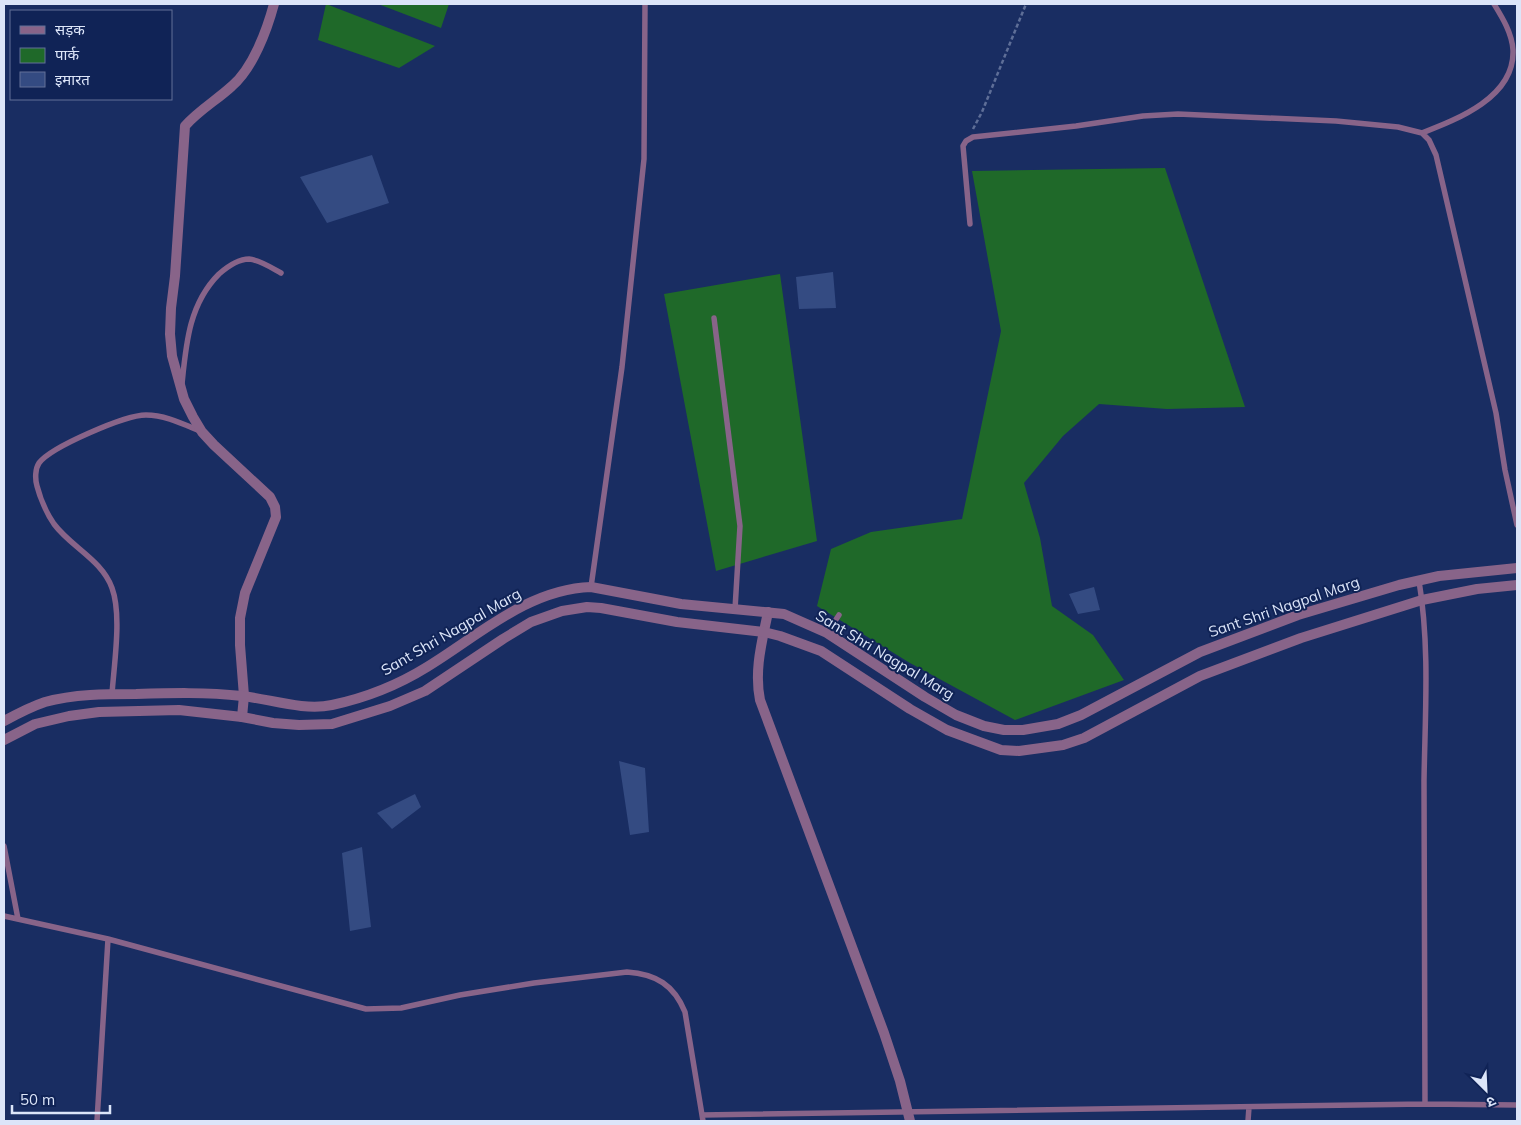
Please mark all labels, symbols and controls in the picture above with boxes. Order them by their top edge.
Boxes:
legend [10,10,172,100]
text: सड़क [55,20,85,39]
text: पार्क [55,45,79,64]
text: इमारत [55,70,90,89]
street label: Sant Shri Nagpal Marg [1206,572,1362,641]
street label: Sant Shri Nagpal Marg [377,584,524,679]
street label: Sant Shri Nagpal Marg [812,606,958,703]
north arrow [1461,1065,1511,1115]
scale bar [12,1082,110,1114]
text: 50 m [20,1090,55,1109]
text: उ [1483,1092,1499,1112]

